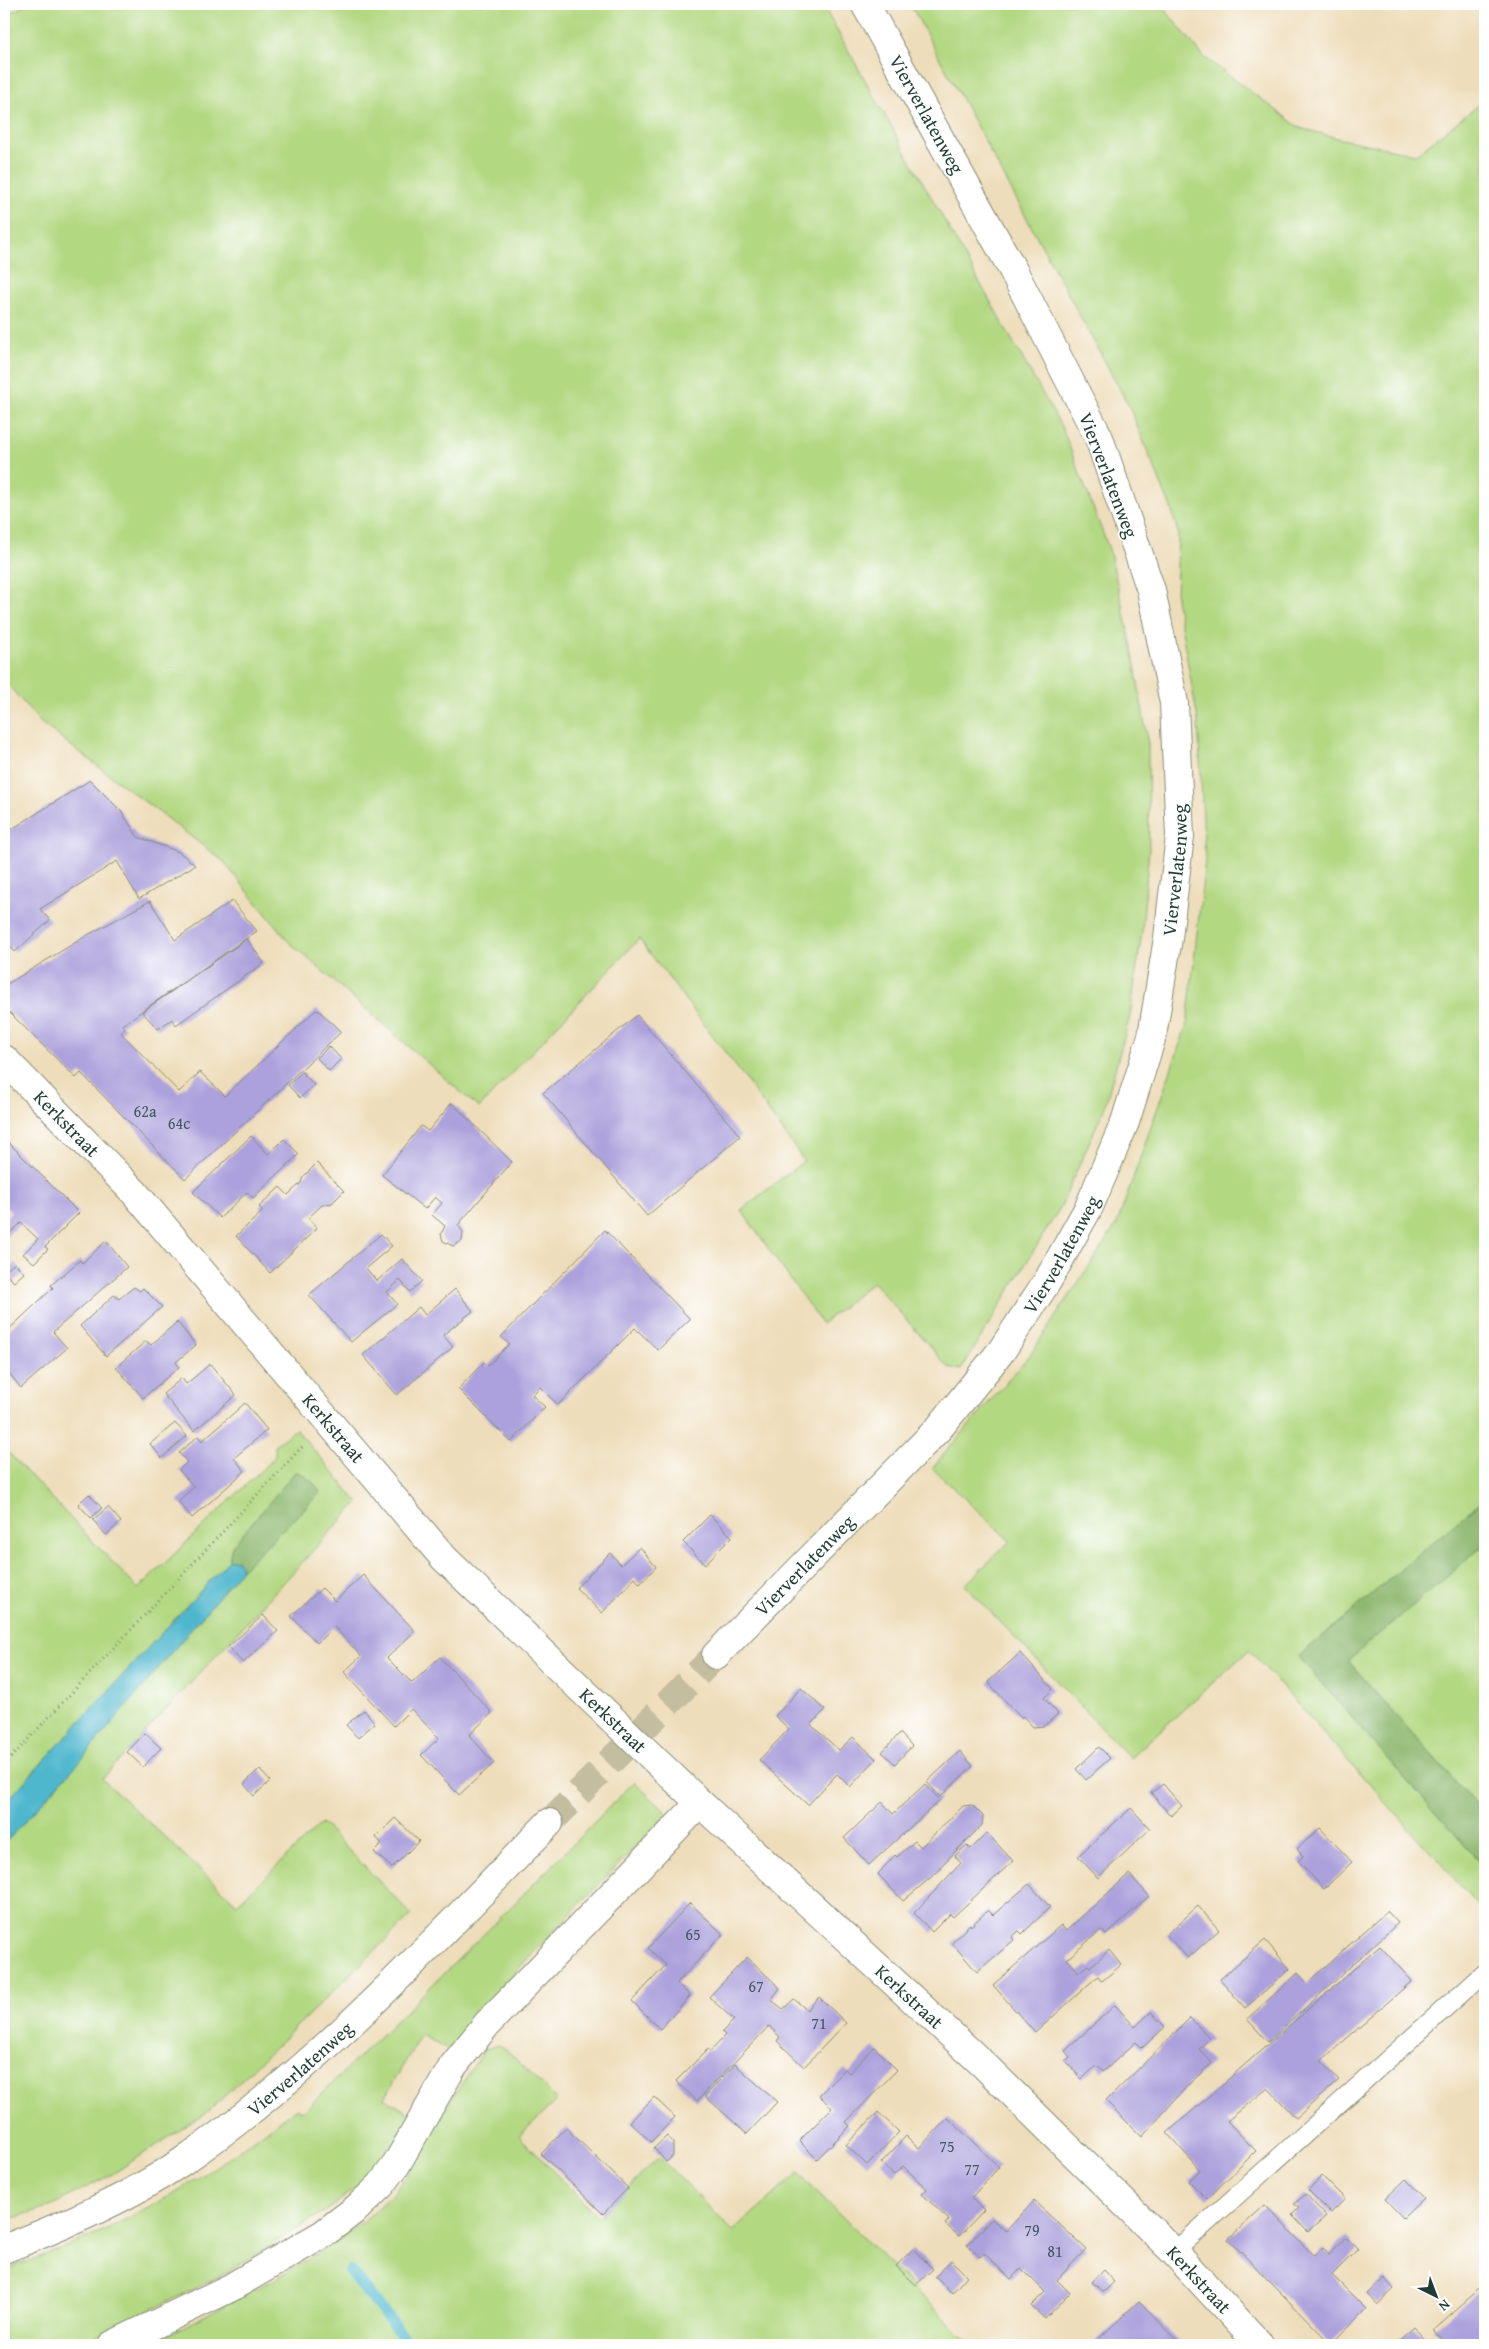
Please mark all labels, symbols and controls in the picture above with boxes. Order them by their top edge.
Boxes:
street label: Vierverlatenweg [883,49,972,179]
street label: Vierverlatenweg [1072,408,1146,542]
street label: Vierverlatenweg [1154,803,1194,938]
street label: Kerkstraat [27,1083,107,1163]
house number: 62a [134,1099,157,1123]
house number: 64c [168,1111,190,1135]
street label: Vierverlatenweg [1016,1191,1106,1319]
street label: Kerkstraat [296,1387,372,1469]
street label: Vierverlatenweg [748,1508,861,1622]
street label: Kerkstraat [573,1681,654,1759]
house number: 65 [685,1922,701,1946]
street label: Kerkstraat [869,1957,950,2035]
house number: 67 [748,1974,764,1998]
house number: 71 [811,2011,827,2035]
street label: Vierverlatenweg [241,2014,359,2122]
house number: 75 [939,2134,955,2158]
house number: 77 [964,2157,980,2181]
house number: 79 [1024,2218,1040,2242]
house number: 81 [1047,2239,1063,2263]
street label: Kerkstraat [1160,2239,1238,2320]
north arrow [1412,2272,1462,2322]
text: N [1434,2295,1455,2317]

